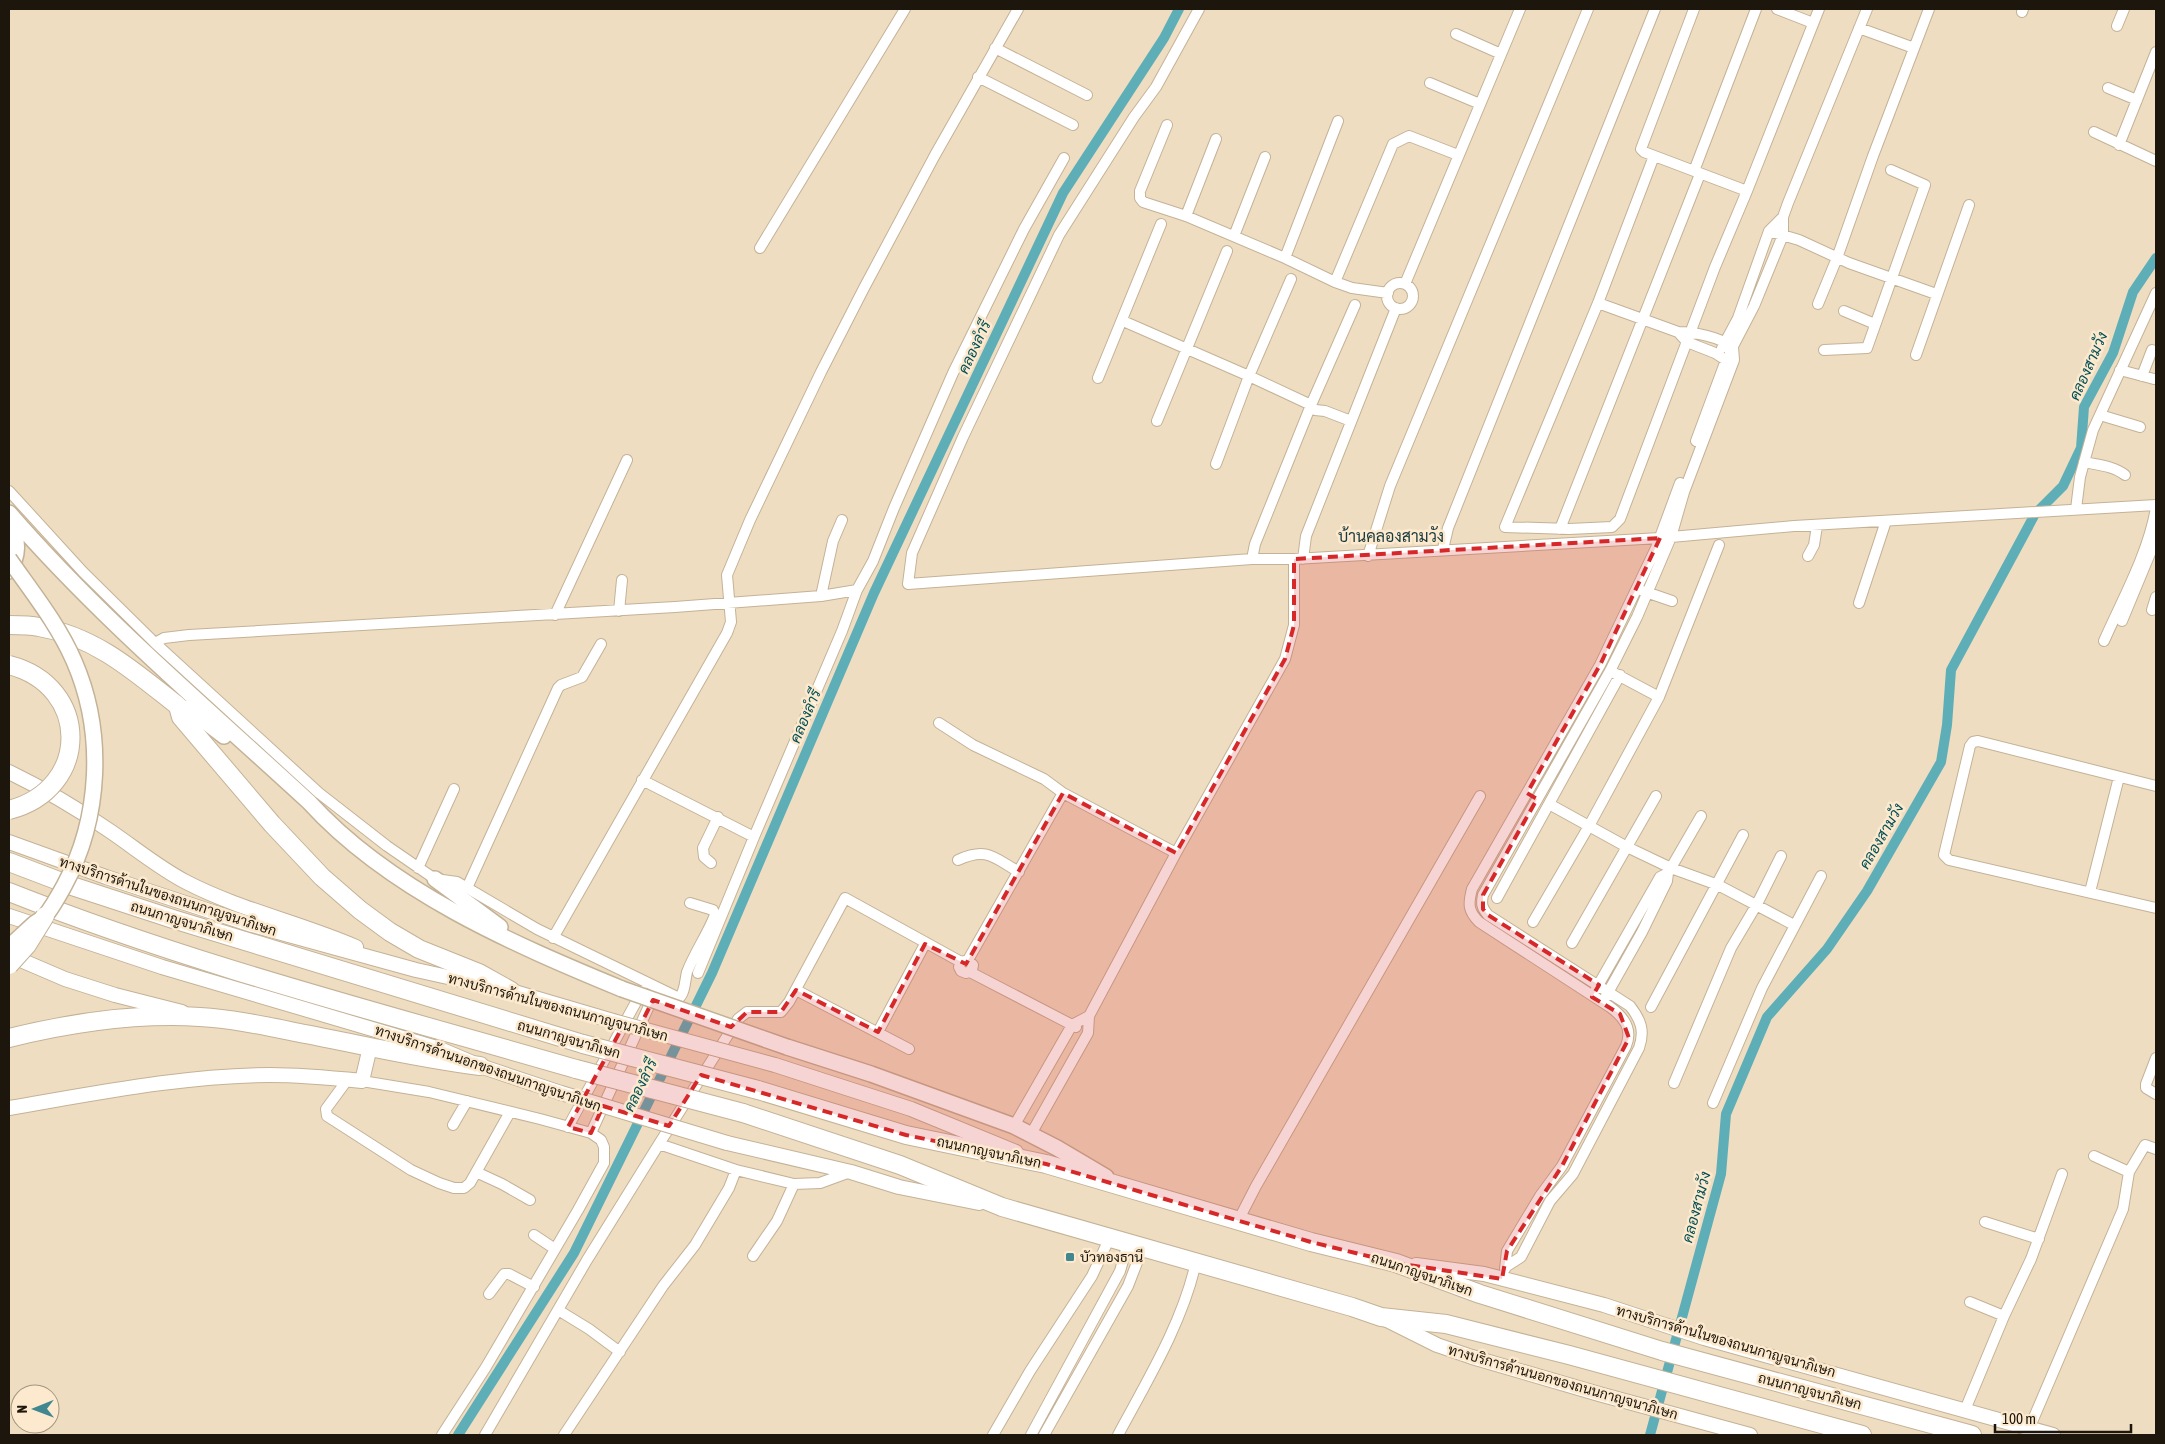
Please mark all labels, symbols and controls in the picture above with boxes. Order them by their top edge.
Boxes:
water label: คลองลำรี [953,316,994,376]
water label: คลองสามวัง [2065,329,2111,403]
district label: บ้านคลองสามวัง [1338,526,1444,545]
water label: คลองลำรี [785,685,824,745]
water label: คลองสามวัง [1855,800,1907,872]
street label: ทางบริการด้านในของถนนกาญจนาภิเษก [57,853,279,939]
street label: ถนนกาญจนาภิเษก [129,897,235,945]
street label: ทางบริการด้านในของถนนกาญจนาภิเษก [446,969,670,1045]
street label: ถนนกาญจนาภิเษก [516,1016,622,1062]
street label: ทางบริการด้านนอกของถนนกาญจนาภิเษก [372,1021,604,1115]
water label: คลองลำรี [619,1054,660,1114]
street label: ถนนกาญจนาภิเษก [935,1133,1043,1172]
water label: คลองสามวัง [1678,1169,1714,1244]
place label: บัวทองธานี [1080,1248,1143,1265]
street label: ถนนกาญจนาภิเษก [1369,1249,1475,1300]
marker: บัวทองธานี [1064,1251,1076,1263]
street label: ทางบริการด้านในของถนนกาญจนาภิเษก [1614,1301,1838,1381]
street label: ทางบริการด้านนอกของถนนกาญจนาภิเษก [1446,1341,1680,1423]
street label: ถนนกาญจนาภิเษก [1756,1369,1863,1413]
north arrow [10,1384,60,1434]
scale bar [1995,1402,2131,1434]
text: N [14,1405,30,1413]
text: 100 m [2002,1410,2036,1427]

